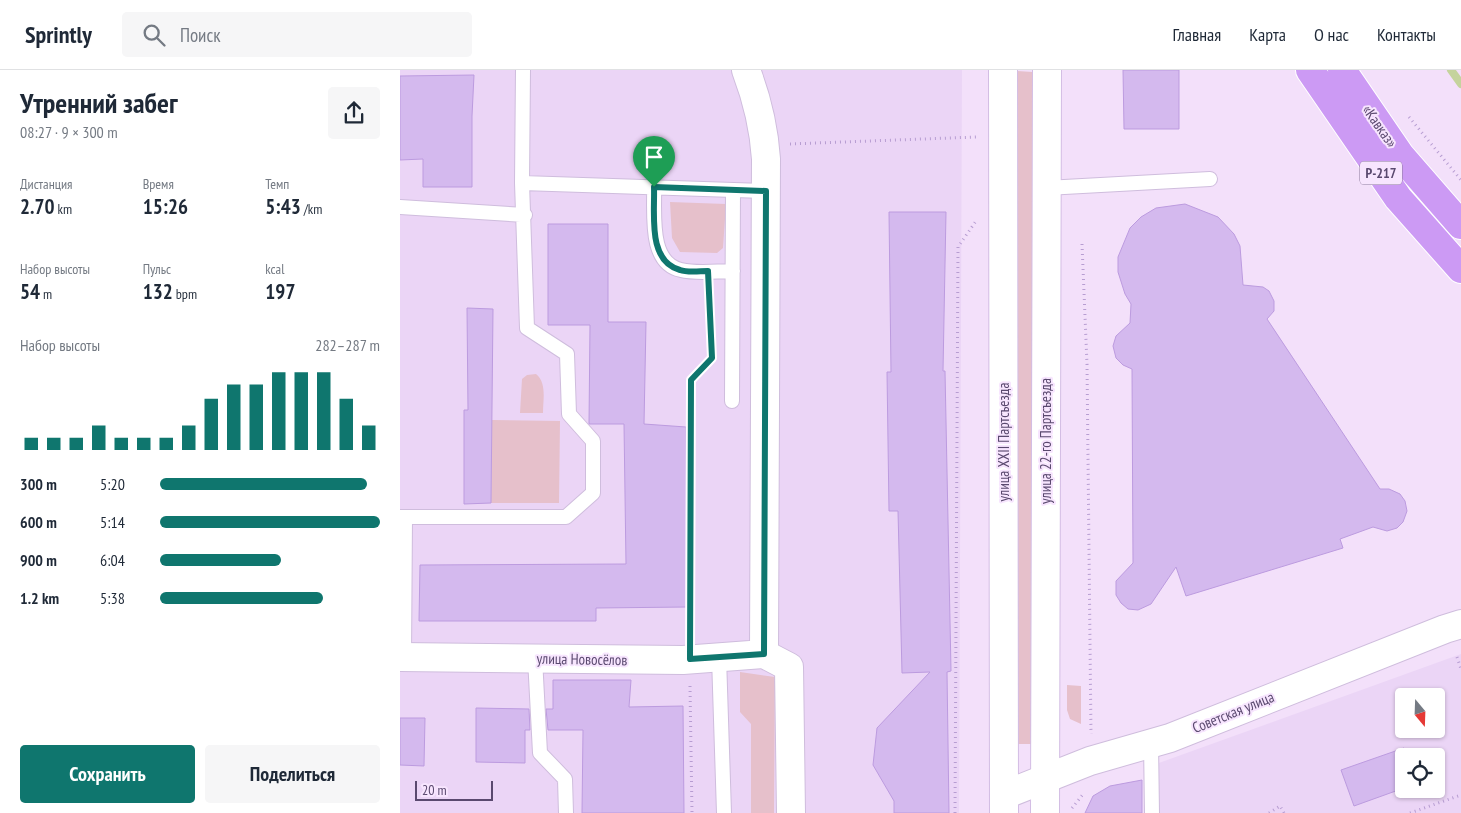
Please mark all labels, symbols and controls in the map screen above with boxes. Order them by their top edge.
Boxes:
search box [122,12,472,57]
text: Sprintly [25,19,92,50]
icon: search [140,21,168,49]
text: Поиск [180,23,221,47]
text: Главная [1173,23,1221,46]
text: Карта [1249,23,1286,46]
text: О нас [1314,23,1349,46]
text: Контакты [1377,23,1436,46]
text: Утренний забег [20,84,178,121]
button: share [328,87,380,139]
street label: «Кавказ» [1358,101,1402,151]
text: 08:27 · 9 × 300 m [20,122,118,142]
pin [633,136,675,187]
icon: arrive [640,143,668,171]
road number: Р-217 [1360,162,1402,185]
text: Дистанция [20,175,73,193]
text: Время [143,175,174,193]
text: Темп [265,175,289,193]
text: 2.70 [20,193,55,220]
text: 15:26 [143,193,188,220]
text: 5:43 [265,193,301,220]
text: km [55,200,72,218]
text: /km [301,200,322,218]
text: Набор высоты [20,260,90,278]
text: Пульс [143,260,171,278]
text: kcal [265,260,284,278]
text: 54 [20,278,40,305]
text: 132 [143,278,173,305]
text: 197 [265,278,295,305]
text: m [40,285,52,303]
text: bpm [173,285,197,303]
text: Набор высоты [20,335,100,355]
text: 282–287 m [315,335,380,355]
street label: улица 22-го Партсъезда [1036,378,1055,504]
street label: улица XXII Партсъезда [994,383,1013,501]
text: 300 m [20,474,57,494]
text: 5:20 [100,474,125,494]
text: 600 m [20,512,57,532]
text: 5:14 [100,512,125,532]
text: 900 m [20,550,57,570]
text: 6:04 [100,550,125,570]
text: 1.2 km [20,588,59,608]
text: 5:38 [100,588,125,608]
street label: улица Новосёлов [537,649,627,669]
street label: Советская улица [1189,687,1277,737]
north arrow [1395,688,1445,738]
map controls [1395,688,1445,798]
button: Сохранить [20,745,195,803]
button: Поделиться [205,745,380,803]
button: locate [1395,748,1445,798]
scale bar [415,778,492,801]
text: 20 m [422,781,447,799]

